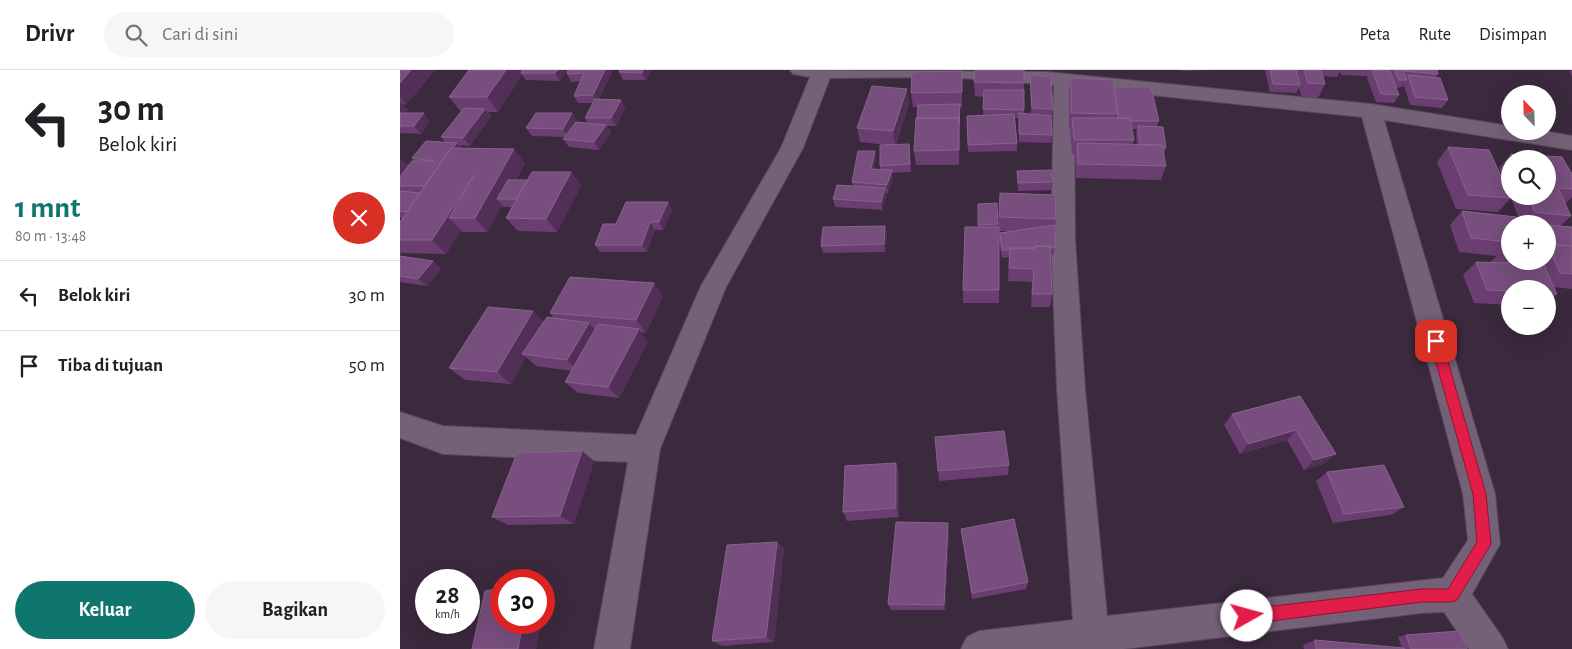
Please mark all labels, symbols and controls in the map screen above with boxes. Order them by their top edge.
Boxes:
search box [104,12,454,57]
icon: search [122,21,150,49]
text: Drivr [25,22,74,46]
text: Cari di sini [162,25,238,44]
text: Peta [1359,26,1390,44]
text: Rute [1418,26,1451,44]
text: Disimpan [1479,26,1547,44]
north arrow [1501,85,1556,140]
map controls [1501,85,1556,335]
icon: left [15,90,80,155]
text: 30 m [98,92,165,127]
text: Belok kiri [98,133,177,155]
button: search [1501,150,1556,205]
button: close [333,192,385,244]
text: 1 mnt [15,193,80,223]
button: + [1501,215,1556,270]
text: 80 m · 13:48 [15,228,86,244]
button: − [1501,280,1556,335]
icon: left [15,282,43,310]
text: Belok kiri [58,286,130,305]
text: 30 m [349,286,385,305]
pin [1415,320,1457,362]
icon: arrive [1422,327,1450,355]
icon: arrive [15,352,43,380]
text: Tiba di tujuan [58,356,163,375]
text: 50 m [349,356,385,375]
speed limit sign: 30 [490,569,555,634]
button: Keluar [15,581,195,639]
button: Bagikan [205,581,385,639]
text: 28 [435,583,460,608]
position arrow [1220,589,1272,641]
text: km/h [435,608,460,620]

